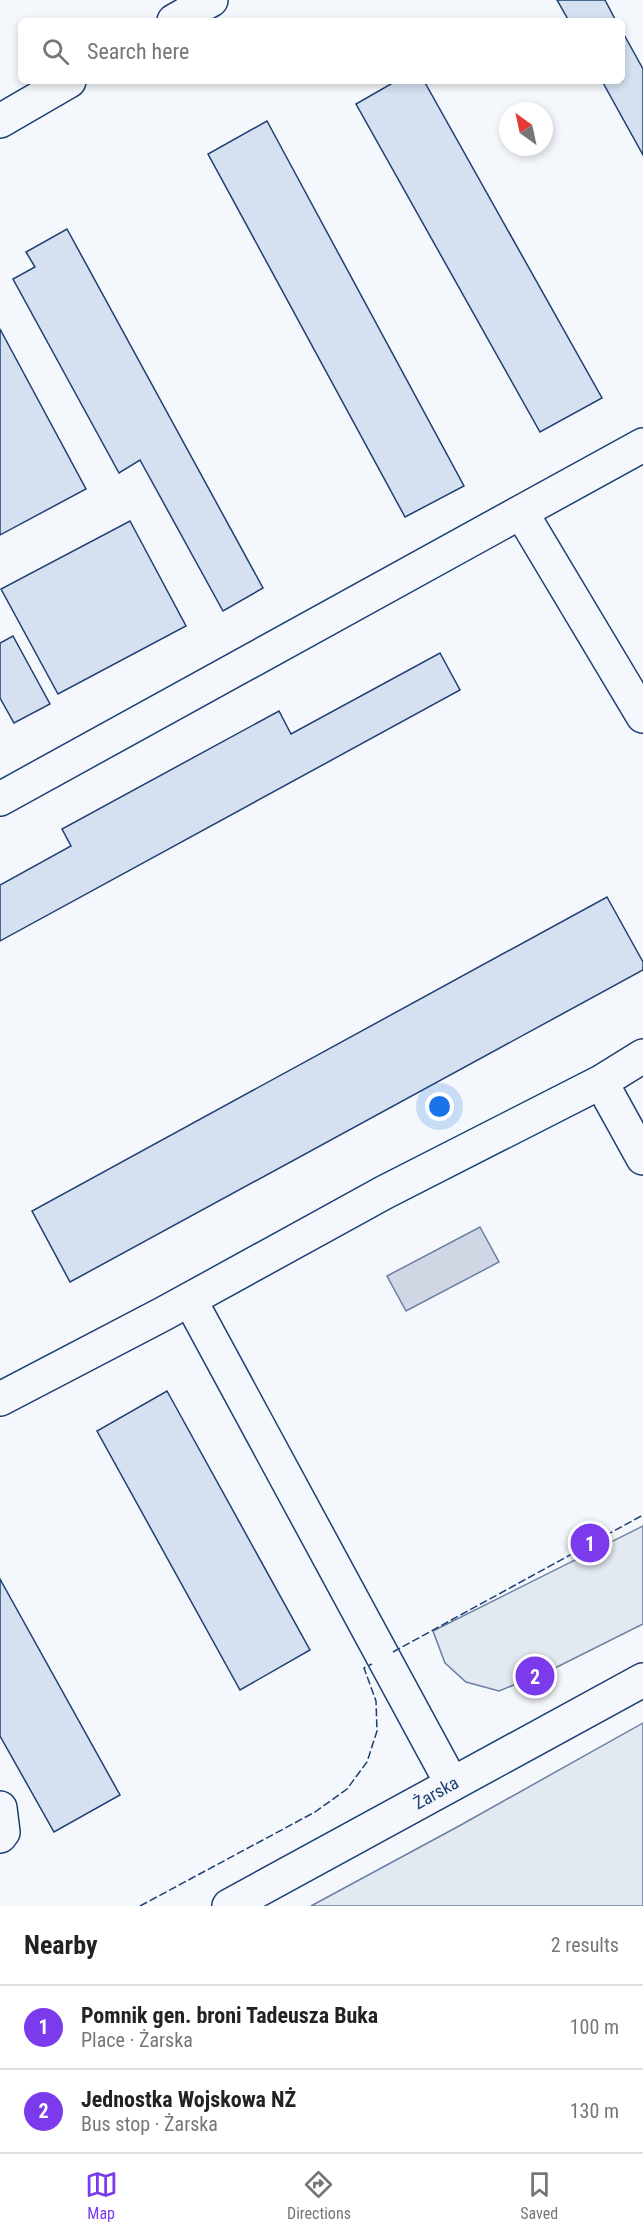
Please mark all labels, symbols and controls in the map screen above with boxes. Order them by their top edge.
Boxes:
search box [18,18,625,84]
icon: search [39,35,72,68]
text: Search here [87,39,189,64]
north arrow [499,102,553,156]
your location [425,1092,454,1121]
pin: 1 [570,1520,610,1566]
pin: 2 [516,1654,554,1698]
street label: Żarska [409,1772,462,1813]
text: Nearby [24,1930,98,1960]
text: 2 results [551,1933,619,1957]
text: Pomnik gen. broni Tadeusza Buka [81,2003,378,2028]
text: 1 [38,2015,49,2039]
text: 100 m [570,2015,619,2039]
text: Place · Żarska [81,2028,193,2052]
text: Jednostka Wojskowa NŻ [81,2087,296,2112]
text: 2 [38,2099,49,2123]
text: 130 m [570,2099,619,2123]
text: Bus stop · Żarska [81,2112,218,2136]
tab: Map [85,2168,118,2223]
tab: Directions [287,2168,351,2223]
tab: Saved [520,2168,558,2223]

